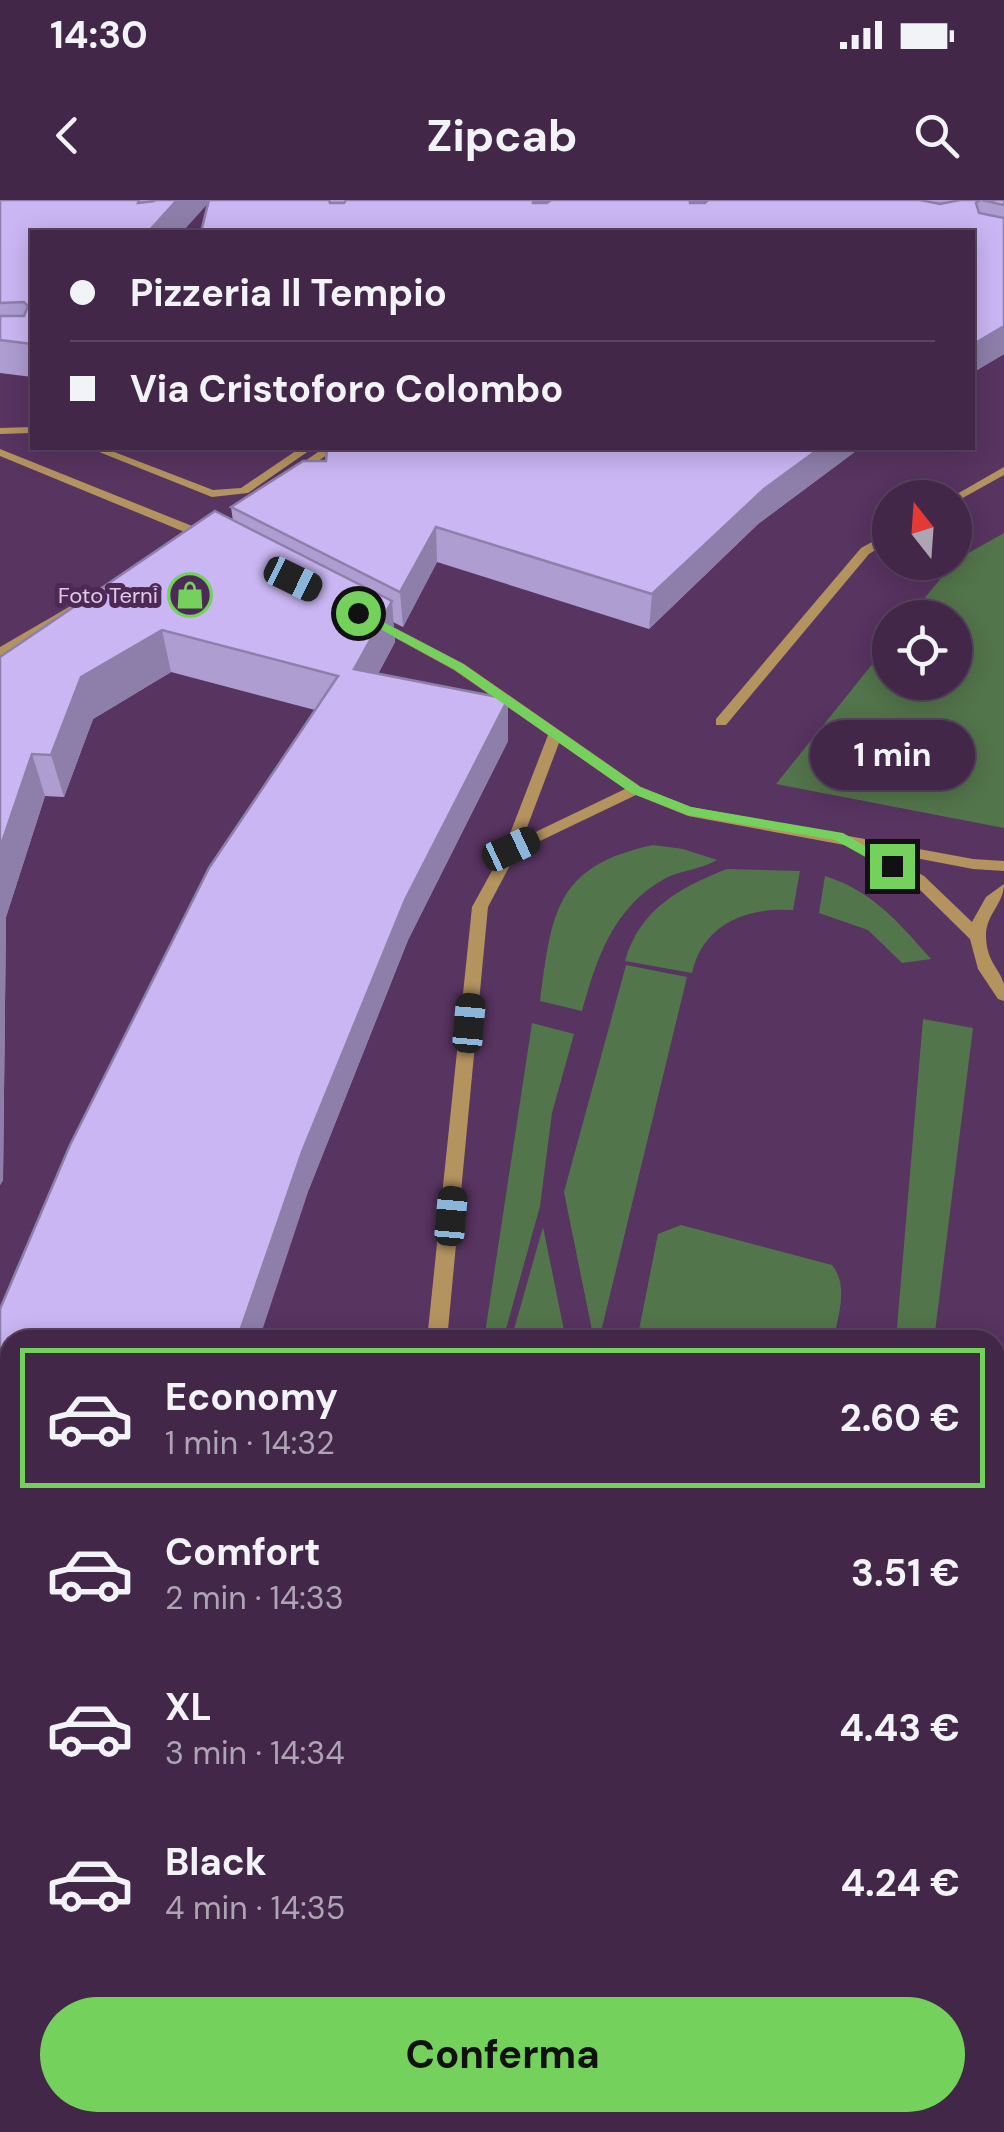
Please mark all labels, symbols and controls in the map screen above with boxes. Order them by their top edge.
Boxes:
text: 14:30 [50,10,148,60]
text: Zipcab [427,106,577,165]
icon: back [40,108,95,163]
icon: search [909,108,964,163]
text: Pizzeria Il Tempio [130,268,447,318]
text: Via Cristoforo Colombo [130,364,563,414]
north arrow [872,480,972,580]
map controls [872,480,972,700]
car [259,552,327,606]
shop icon: Foto Terni [167,572,213,618]
place label: Foto Terni [58,581,158,610]
route start [336,591,381,636]
button: locate [872,600,972,700]
callout: 1 min [810,721,974,791]
text: 1 min [854,734,931,776]
car [477,823,545,875]
route end [870,844,915,889]
car [451,992,487,1054]
car [433,1185,469,1247]
text: Economy [165,1372,338,1422]
icon: car [45,1373,135,1463]
text: 2.60 € [840,1393,960,1443]
text: 1 min · 14:32 [165,1422,335,1464]
text: Comfort [165,1527,321,1577]
icon: car [45,1528,135,1618]
text: 3.51 € [851,1548,960,1598]
text: 2 min · 14:33 [165,1577,344,1619]
text: XL [165,1682,212,1732]
icon: car [45,1683,135,1773]
text: 4.43 € [839,1703,960,1753]
text: 3 min · 14:34 [165,1732,345,1774]
text: Black [165,1837,267,1887]
icon: car [45,1838,135,1928]
text: 4.24 € [840,1858,960,1908]
text: 4 min · 14:35 [165,1887,345,1929]
button: Conferma [40,1997,965,2112]

